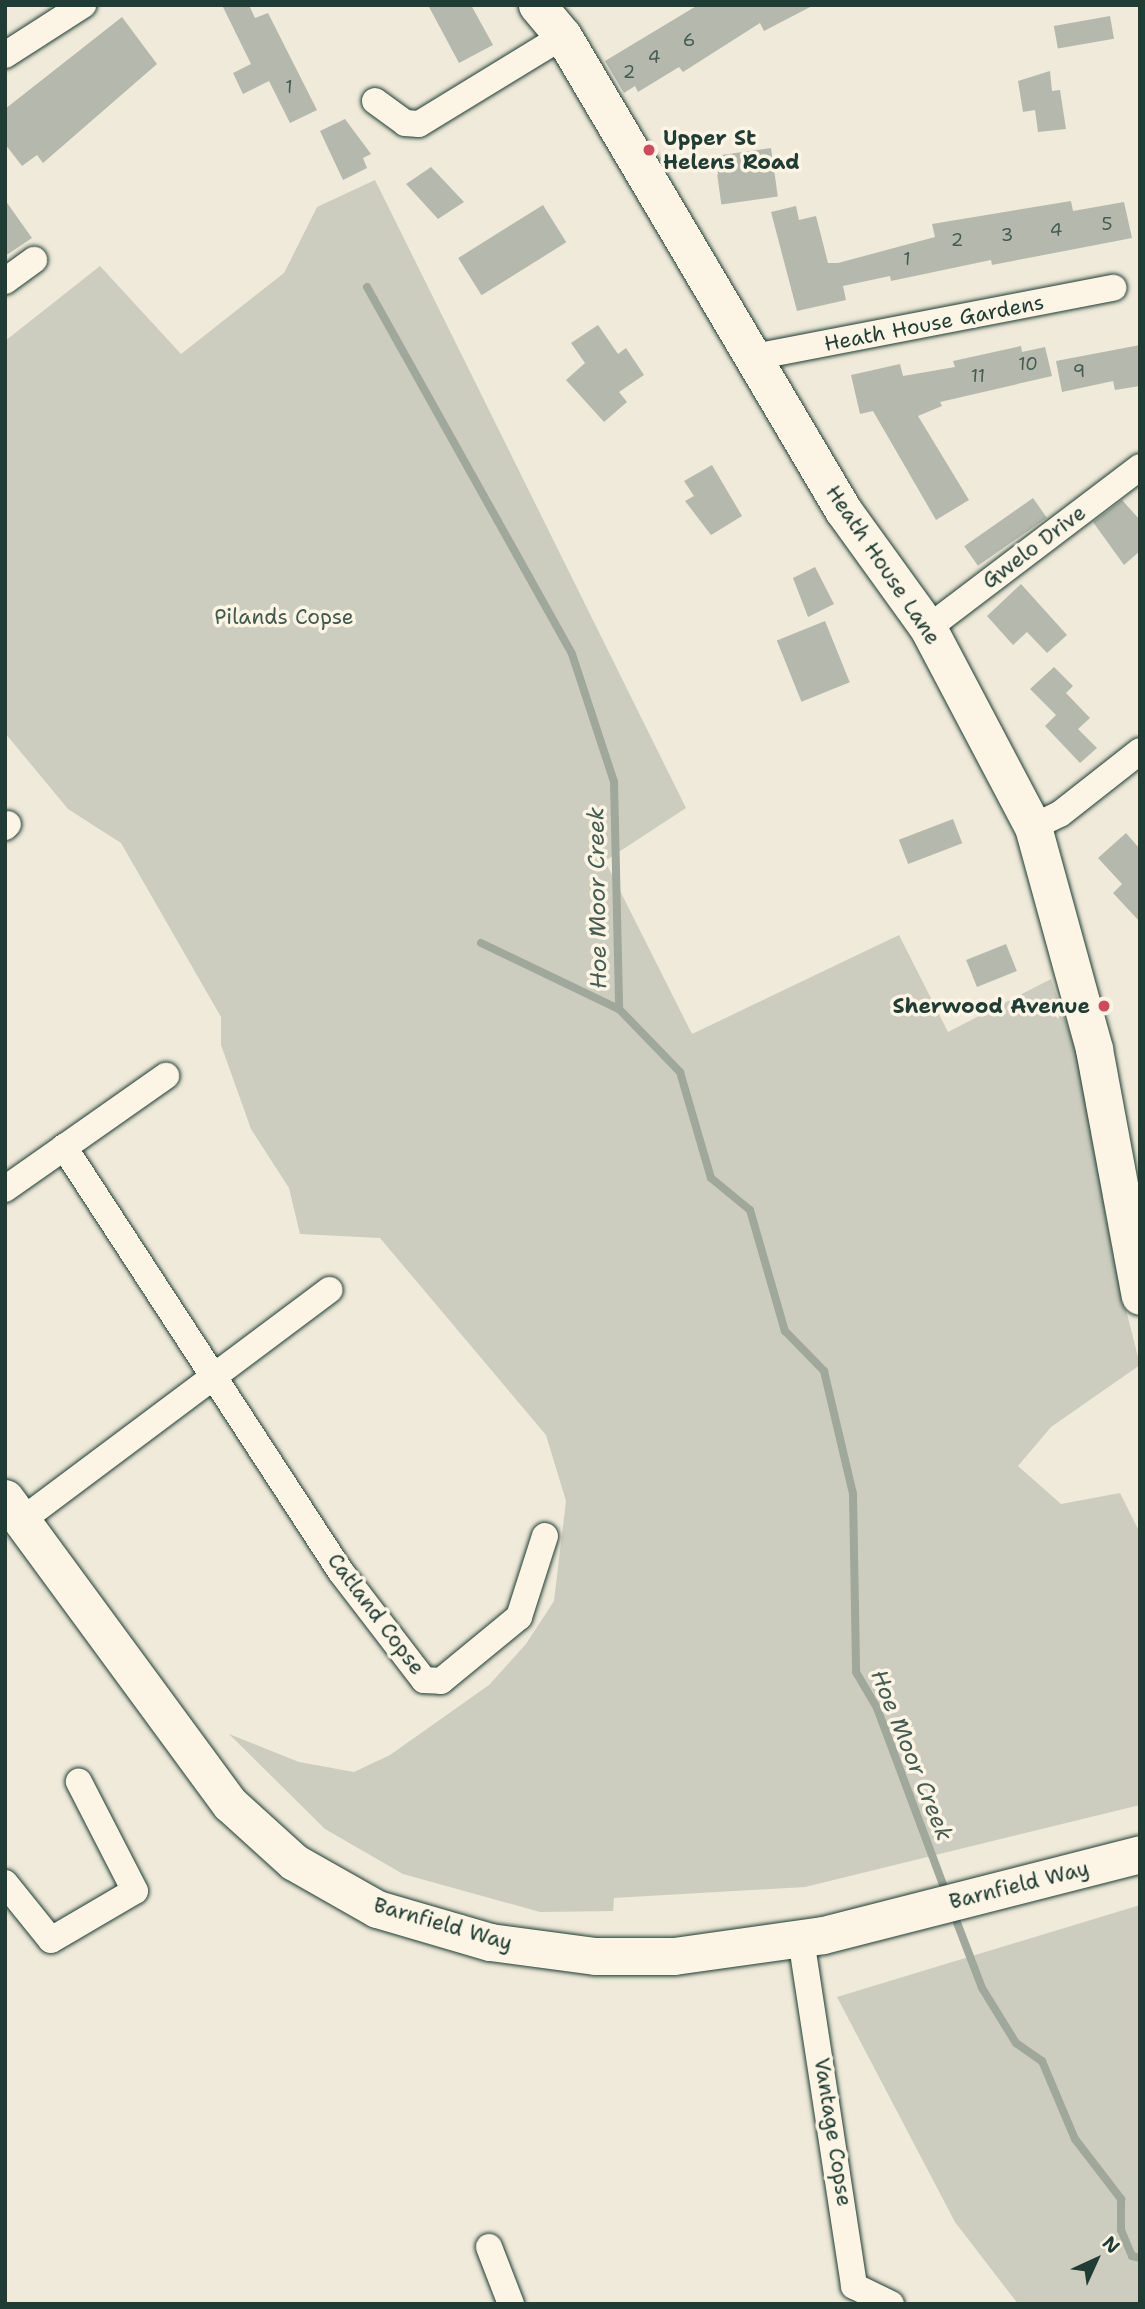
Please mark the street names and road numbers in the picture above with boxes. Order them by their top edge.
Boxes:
street label: Heath House Gardens [822,289,1046,357]
street label: Heath House Lane [820,481,946,649]
street label: Gwelo Drive [977,500,1091,594]
street label: Catland Copse [322,1548,430,1680]
street label: Barnfield Way [947,1855,1091,1915]
street label: Barnfield Way [371,1892,515,1956]
street label: Vantage Copse [809,2056,857,2208]

